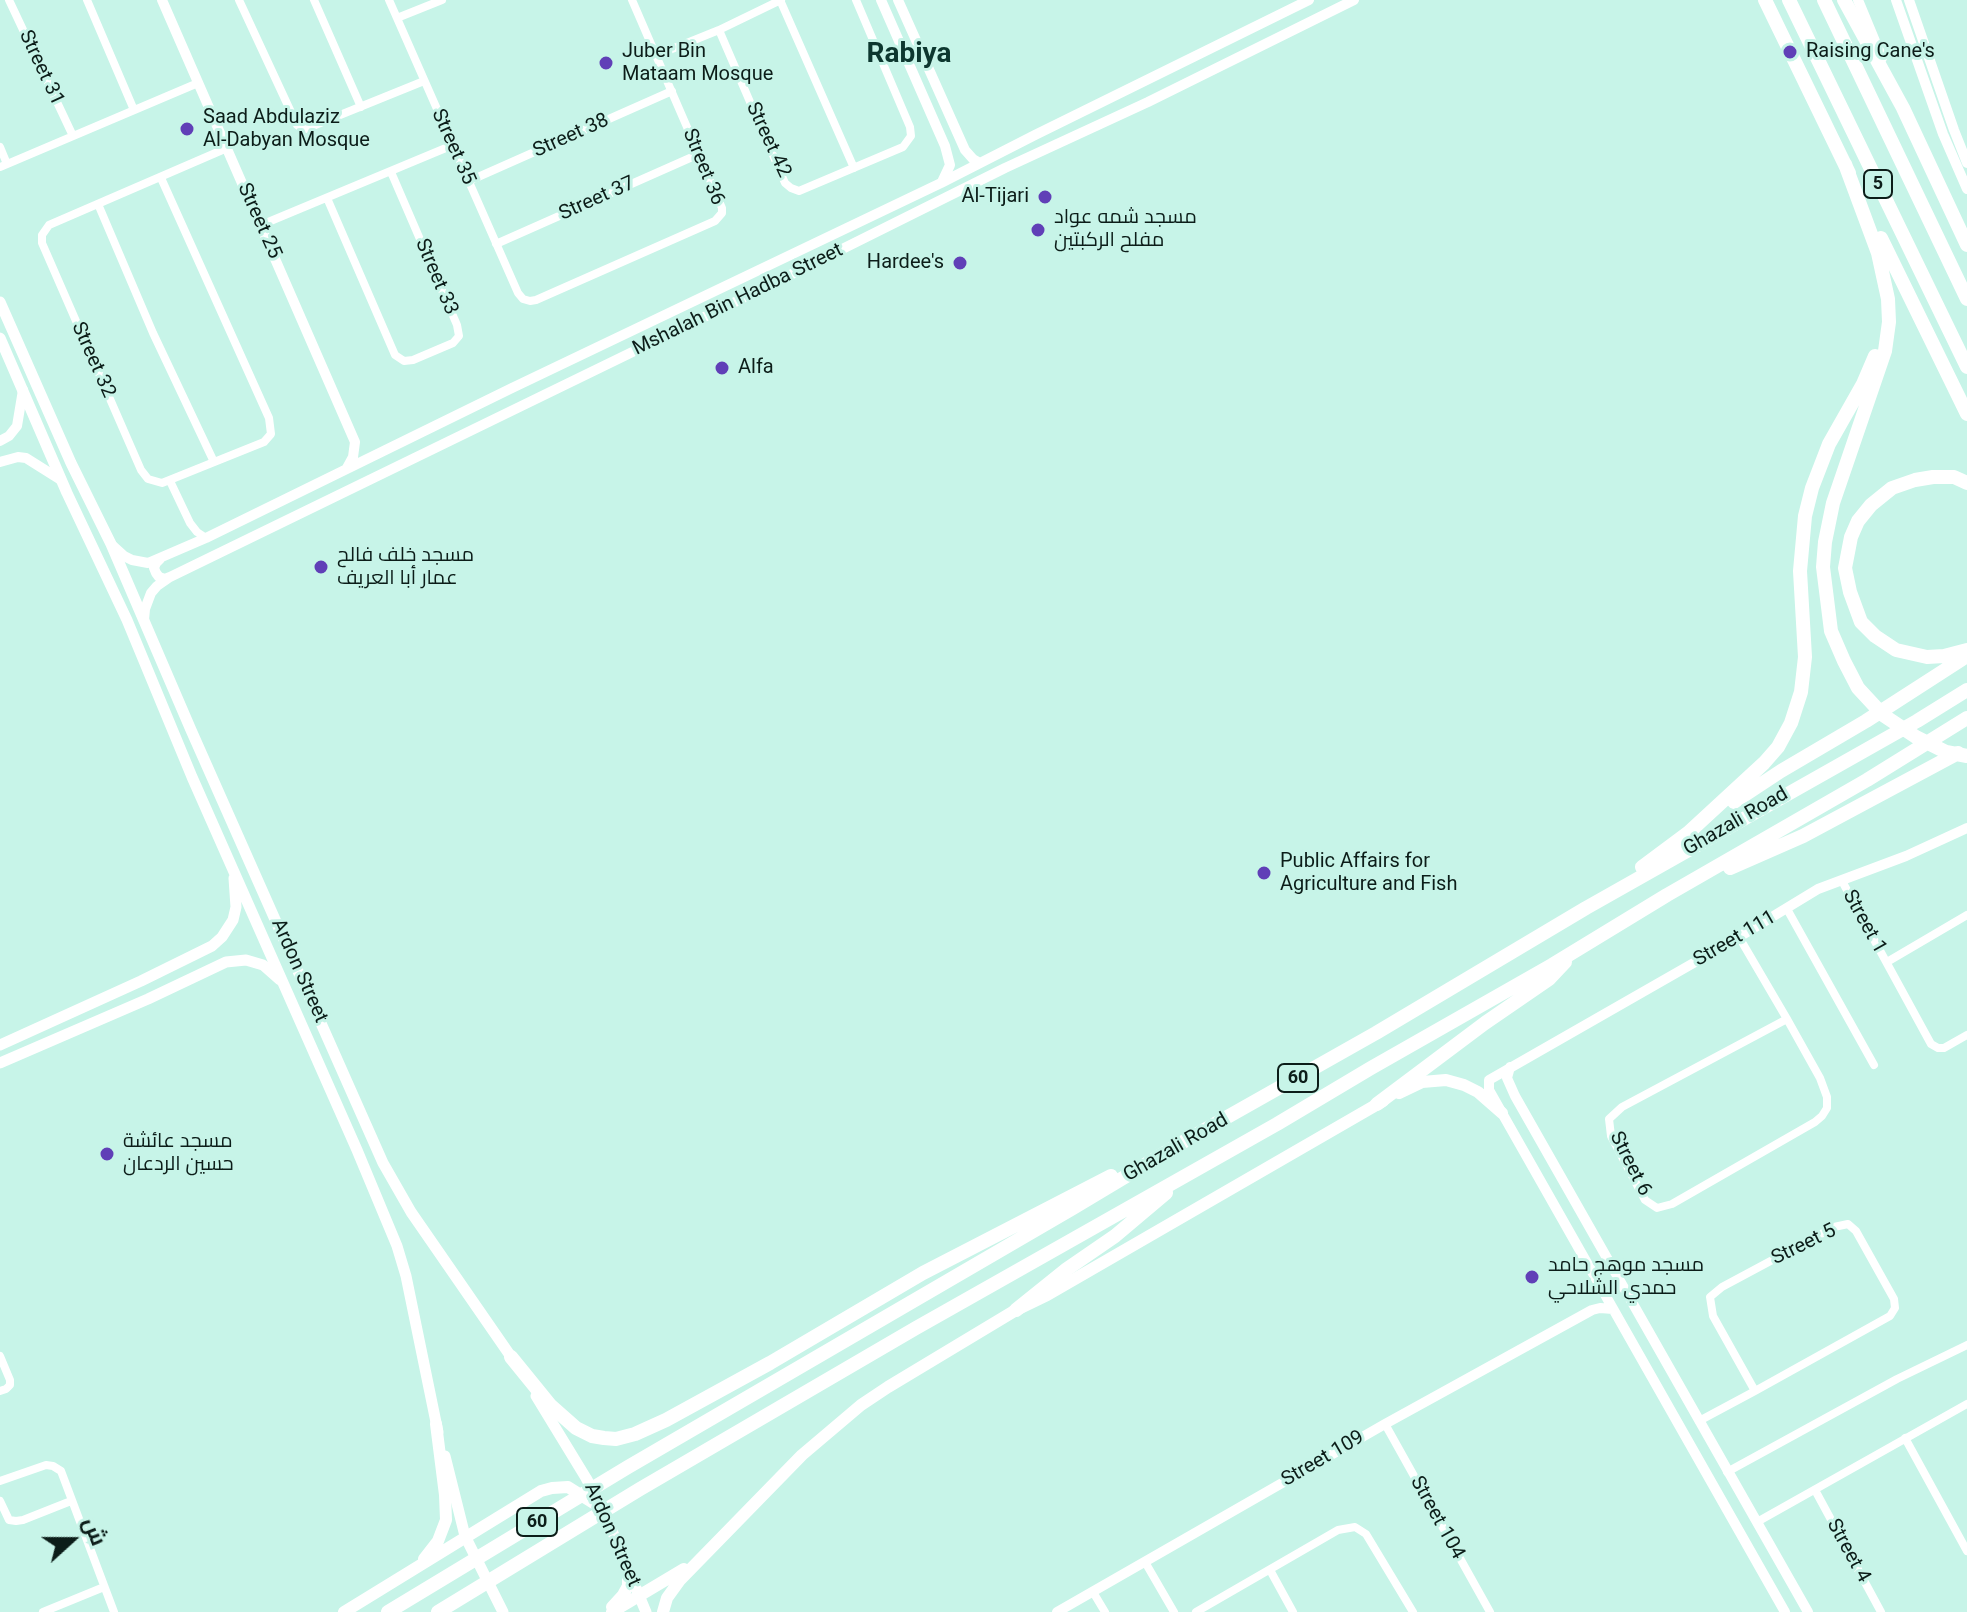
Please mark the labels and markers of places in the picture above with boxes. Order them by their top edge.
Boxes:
place label: Juber Bin Mataam Mosque [622,40,773,87]
place label: Raising Cane's [1806,40,1935,64]
marker: Raising Cane's [1781,43,1799,61]
marker: Juber Bin Mataam Mosque [597,54,615,72]
place label: Saad Abdulaziz Al-Dabyan Mosque [203,106,370,153]
marker: Saad Abdulaziz Al-Dabyan Mosque [178,120,196,138]
place label: Al-Tijari [961,185,1029,209]
marker: Al-Tijari [1036,188,1054,206]
place label: مسجد شمه عواد مفلح الركبتين [1054,206,1197,253]
marker: مسجد شمه عواد مفلح الركبتين [1029,221,1047,239]
place label: Hardee's [867,251,944,275]
marker: Hardee's [951,254,969,272]
place label: Alfa [738,356,774,380]
marker: Alfa [713,359,731,377]
place label: مسجد خلف فالح عمار أبا العريف [337,544,474,591]
marker: مسجد خلف فالح عمار أبا العريف [312,558,330,576]
place label: Public Affairs for Agriculture and Fish [1280,850,1457,897]
marker: Public Affairs for Agriculture and Fish [1255,864,1273,882]
place label: مسجد عائشة حسين الردعان [123,1130,234,1177]
marker: مسجد عائشة حسين الردعان [98,1145,116,1163]
place label: مسجد موهج حامد حمدي الشلاحي [1548,1254,1704,1301]
marker: مسجد موهج حامد حمدي الشلاحي [1523,1268,1541,1286]

